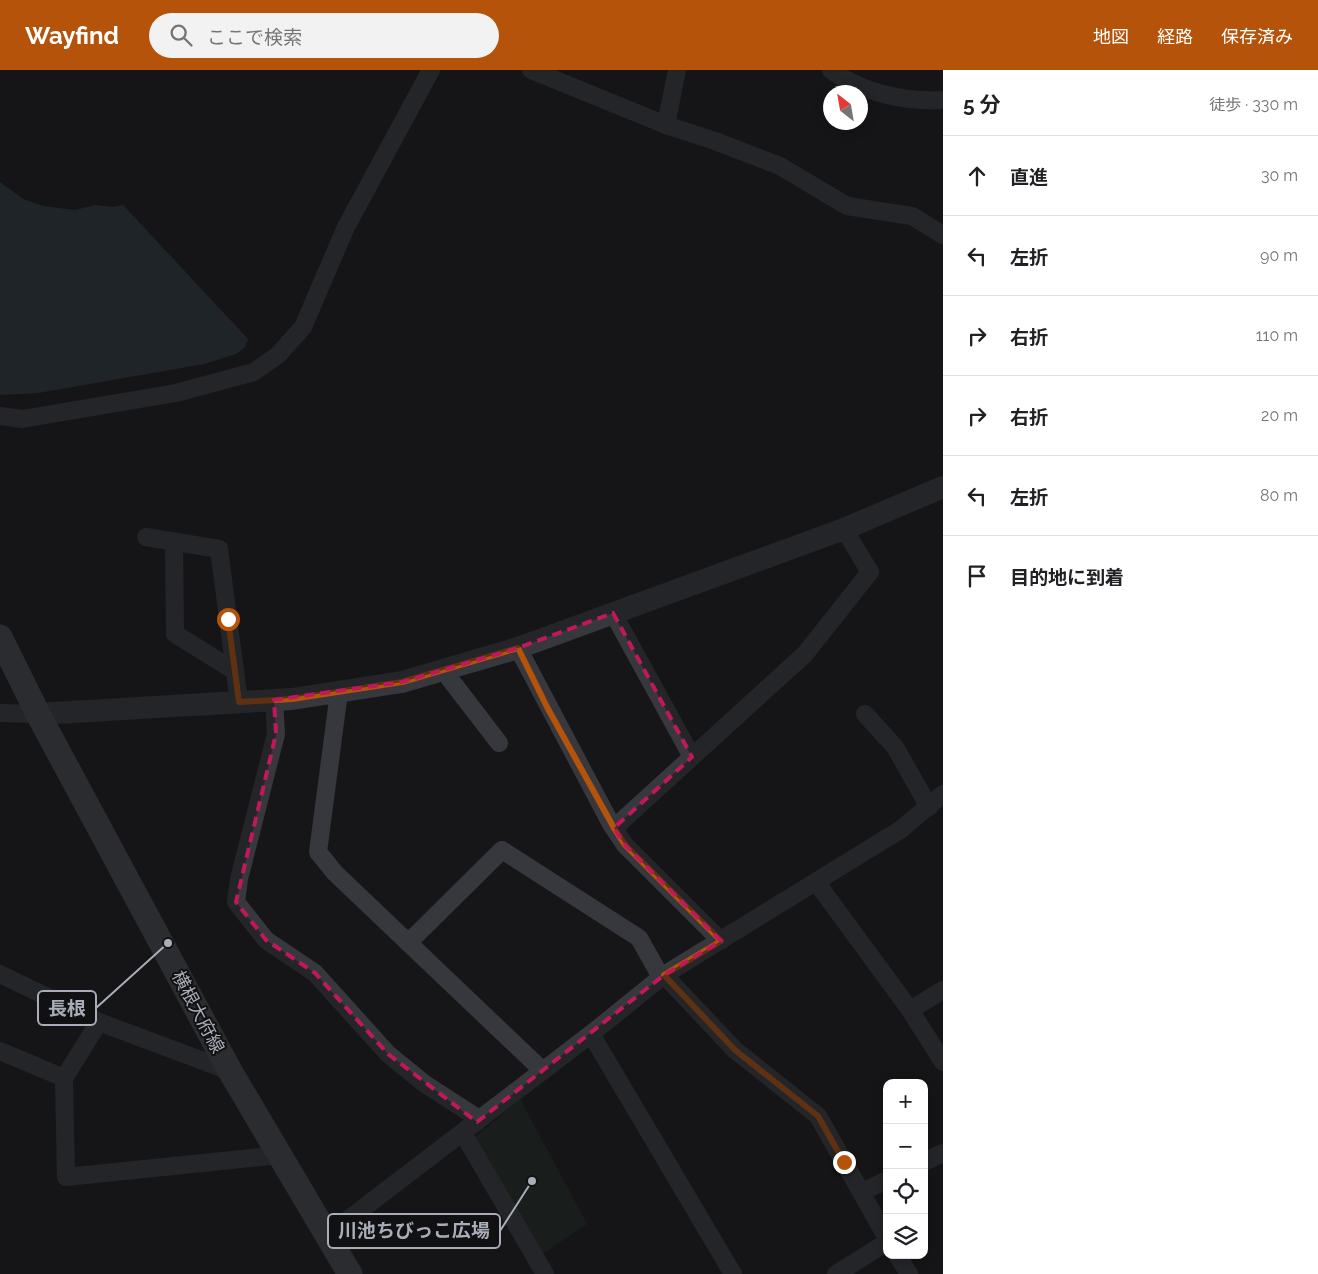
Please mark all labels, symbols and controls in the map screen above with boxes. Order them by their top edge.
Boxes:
search box [149,13,499,58]
text: Wayfind [25,21,119,50]
icon: search [167,21,195,49]
text: ここで検索 [207,26,302,48]
text: 地図 [1093,26,1129,47]
text: 経路 [1157,26,1193,47]
text: 保存済み [1221,26,1293,47]
north arrow [823,85,868,130]
text: 5 分 [963,92,1001,117]
text: 徒歩 · 330 m [1209,95,1298,114]
icon: ahead [963,162,991,190]
text: 直進 [1010,166,1048,188]
text: 30 m [1261,166,1298,185]
icon: left [963,242,991,270]
text: 左折 [1010,246,1048,268]
text: 90 m [1260,246,1298,265]
icon: right [963,322,991,350]
text: 右折 [1010,326,1048,348]
text: 110 m [1256,326,1298,345]
icon: right [963,402,991,430]
text: 右折 [1010,406,1048,428]
text: 20 m [1261,406,1298,425]
icon: left [963,482,991,510]
text: 左折 [1010,486,1048,508]
text: 80 m [1260,486,1298,505]
icon: arrive [963,562,991,590]
text: 目的地に到着 [1010,566,1124,588]
route start [217,608,240,631]
street label: 横根大府線 [168,967,229,1056]
callout: 長根 [38,991,96,1025]
text: 長根 [48,997,86,1019]
map controls [883,1079,928,1259]
button: + [883,1079,928,1124]
button: − [883,1124,928,1169]
route end [833,1151,856,1174]
button: locate [883,1169,928,1214]
callout: 川池ちびっこ広場 [328,1214,500,1248]
button: layers [883,1214,928,1259]
text: 川池ちびっこ広場 [338,1219,490,1241]

